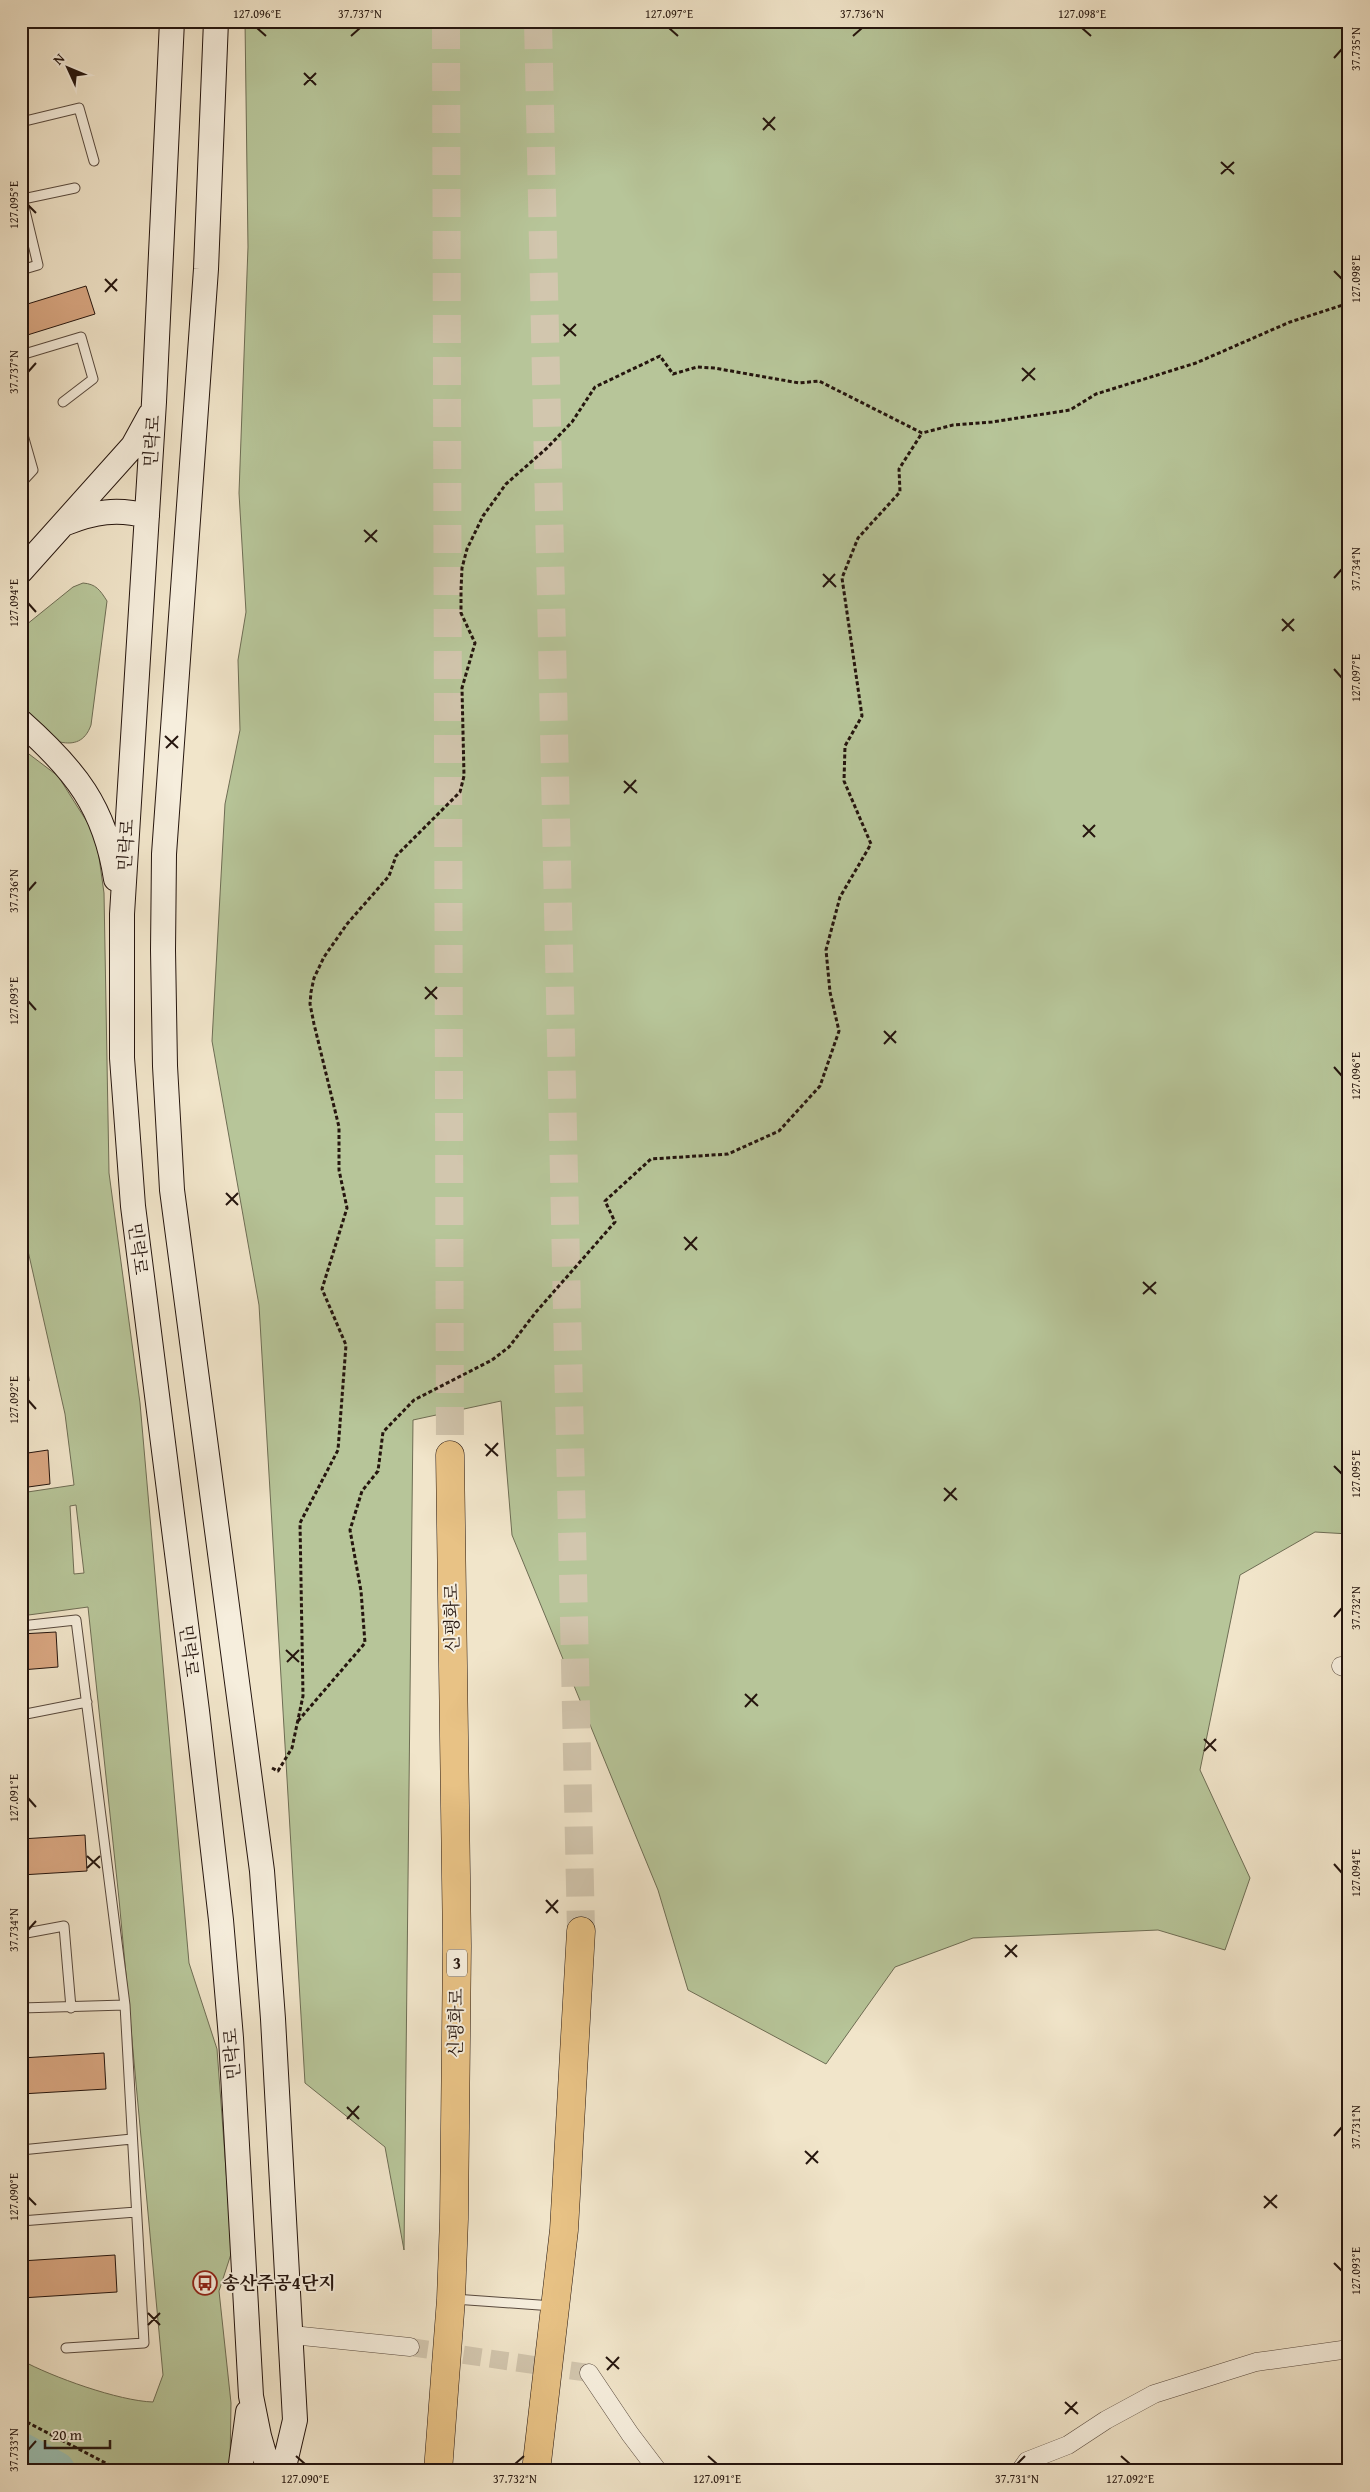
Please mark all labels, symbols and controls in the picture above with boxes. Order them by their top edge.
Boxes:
text: 127.096°E [233,5,281,22]
text: 37.737°N [338,5,382,22]
text: 127.097°E [645,5,693,22]
text: 37.736°N [840,5,884,22]
text: 127.098°E [1058,5,1106,22]
text: 37.735°N [1347,27,1364,71]
north arrow [42,42,92,92]
text: N [48,48,70,69]
text: 127.095°E [5,181,22,229]
text: 127.098°E [1347,255,1364,303]
text: 37.737°N [5,350,22,394]
street label: 민락로 [136,414,167,468]
text: 37.734°N [1347,547,1364,591]
text: 127.094°E [5,579,22,627]
text: 127.097°E [1347,654,1364,702]
street label: 민락로 [110,818,141,872]
text: 37.736°N [5,869,22,913]
text: 127.093°E [5,977,22,1025]
text: 127.096°E [1347,1052,1364,1100]
street label: 민락로 [122,1221,155,1276]
text: 127.092°E [5,1376,22,1424]
text: 127.095°E [1347,1450,1364,1498]
street label: 신평화로 [437,1583,466,1653]
text: 37.732°N [1347,1586,1364,1630]
street label: 민락로 [173,1623,206,1678]
text: 127.091°E [5,1774,22,1822]
text: 127.094°E [1347,1849,1364,1897]
text: 37.734°N [5,1908,22,1952]
road number: 3 [447,1950,467,1976]
street label: 신평화로 [441,1988,470,2058]
street label: 민락로 [216,2027,247,2081]
text: 37.731°N [1347,2105,1364,2149]
text: 127.090°E [5,2173,22,2221]
text: 127.093°E [1347,2247,1364,2295]
place label: 송산주공4단지 [222,2269,336,2296]
bus stop icon: 송산주공4단지 [192,2270,218,2296]
scale bar [45,2417,110,2449]
text: 20 m [52,2424,83,2445]
text: 37.733°N [5,2428,22,2472]
text: 127.090°E [281,2470,329,2487]
text: 37.732°N [493,2470,537,2487]
text: 127.091°E [693,2470,741,2487]
text: 37.731°N [995,2470,1039,2487]
text: 127.092°E [1106,2470,1154,2487]

